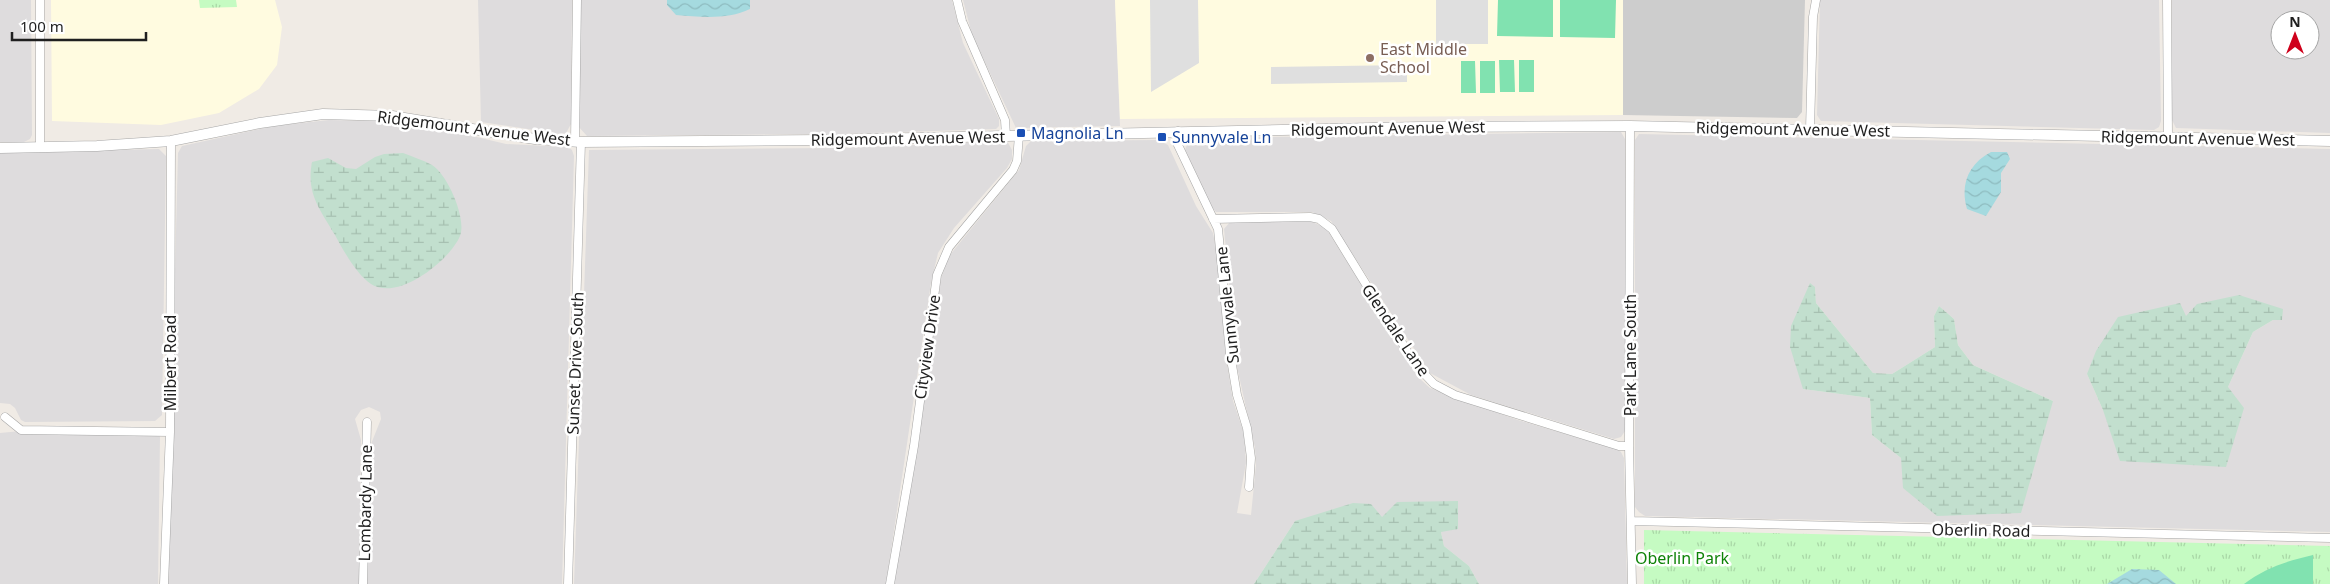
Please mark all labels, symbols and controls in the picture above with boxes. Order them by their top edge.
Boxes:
scale bar [12,10,146,42]
north arrow [2270,10,2320,60]
text: N [2289,12,2301,31]
text: 100 m [20,16,64,36]
place label: East Middle School [1380,38,1467,78]
marker: East Middle School [1364,52,1376,64]
street label: Ridgemount Avenue West [376,105,572,151]
street label: Ridgemount Avenue West [1291,115,1486,141]
street label: Ridgemount Avenue West [1696,116,1891,142]
place label: Magnolia Ln [1031,122,1124,144]
street label: Ridgemount Avenue West [811,125,1006,151]
street label: Ridgemount Avenue West [2101,125,2296,151]
place label: Sunnyvale Ln [1172,126,1271,148]
marker: Magnolia Ln [1015,127,1027,139]
marker: Sunnyvale Ln [1156,131,1168,143]
street label: Sunnyvale Lane [1210,246,1244,364]
street label: Glendale Lane [1357,279,1435,381]
street label: Sunset Drive South [562,291,588,435]
street label: Cityview Drive [909,293,945,401]
street label: Park Lane South [1619,294,1641,416]
street label: Milbert Road [159,315,181,411]
street label: Lombardy Lane [353,445,377,561]
street label: Oberlin Road [1931,518,2031,542]
park label: Oberlin Park [1635,547,1729,569]

